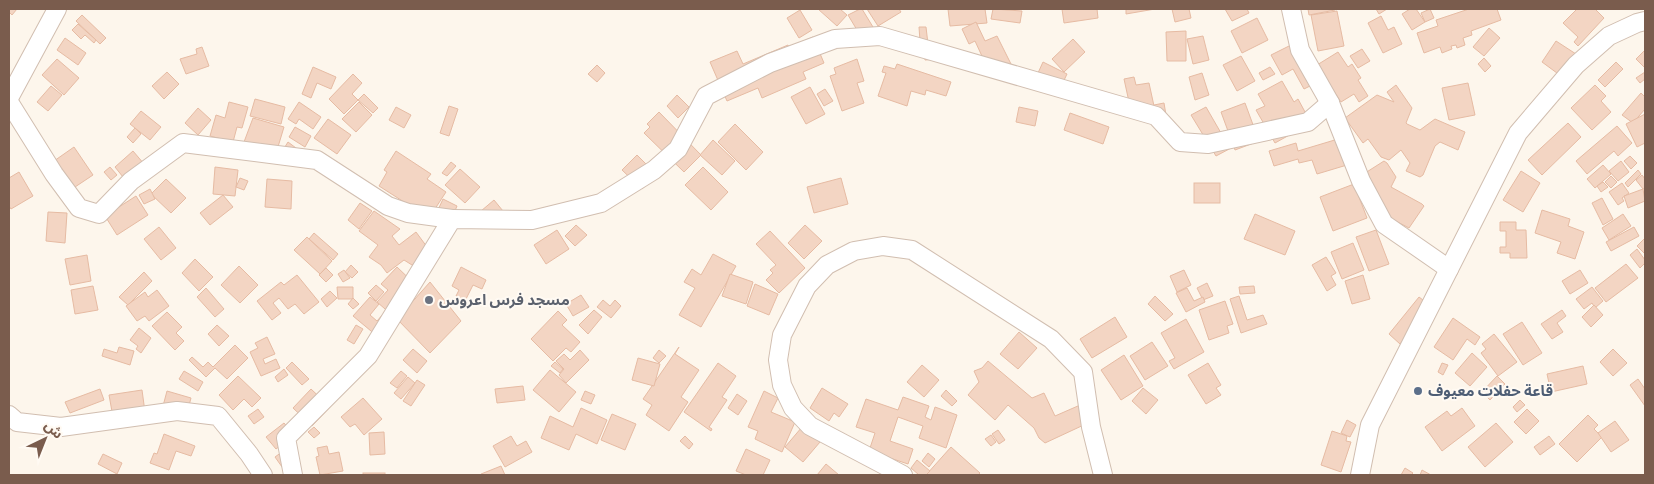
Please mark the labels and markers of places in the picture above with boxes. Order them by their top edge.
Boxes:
place label: مسجد فرس اعروس [439,291,570,309]
marker: مسجد فرس اعروس [423,294,435,306]
place label: قاعة حفلات معيوف [1428,382,1553,400]
marker: قاعة حفلات معيوف [1412,385,1424,397]

